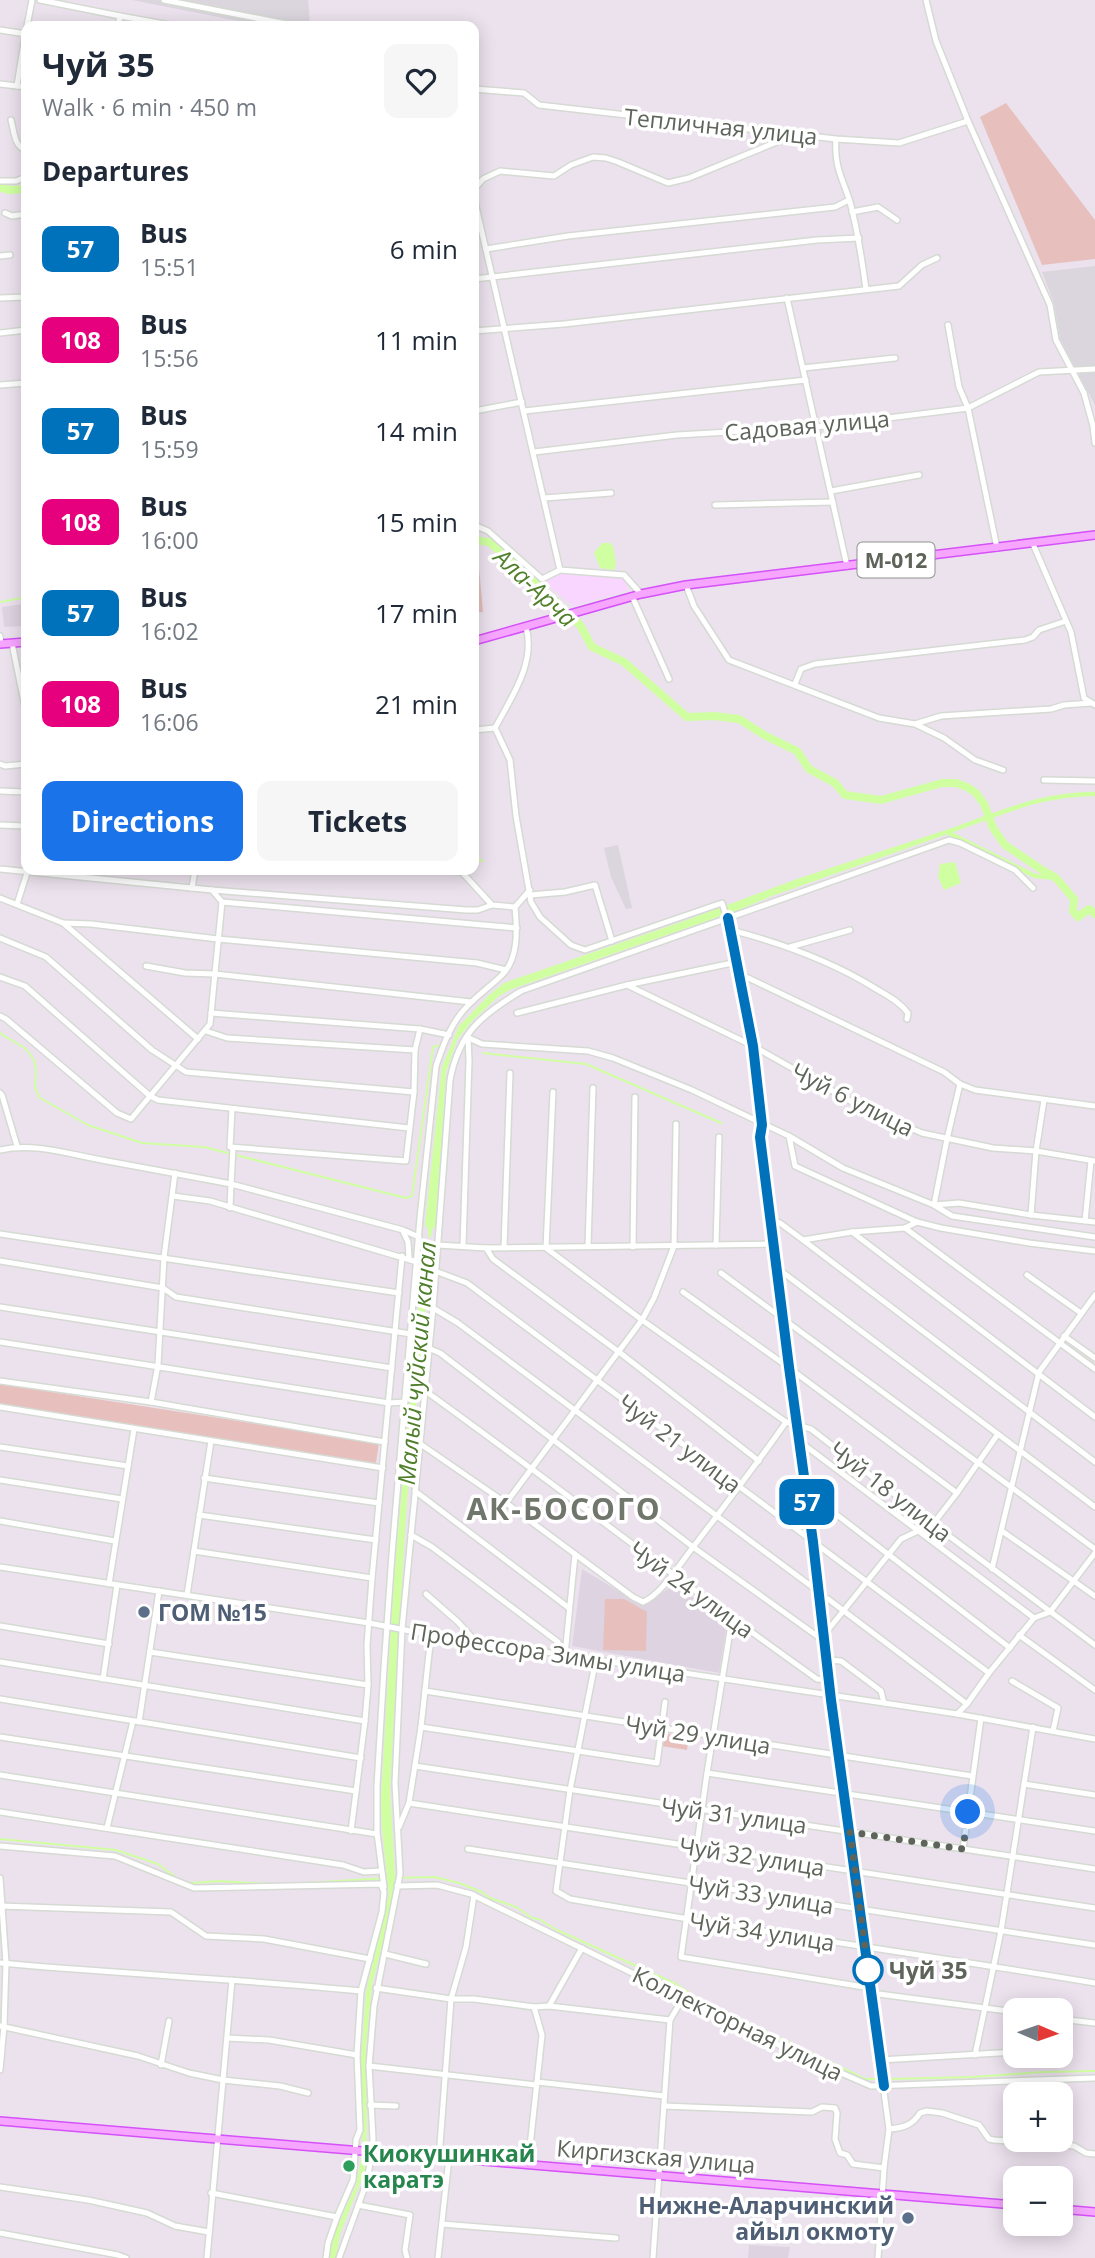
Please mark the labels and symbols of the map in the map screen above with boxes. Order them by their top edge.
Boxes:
street label: Тепличная улица [623,100,819,152]
street label: Садовая улица [723,402,891,448]
water label: Ала-Арча [486,539,585,634]
road number: М-012 [858,542,934,578]
street label: Чуй 6 улица [786,1054,920,1144]
water label: Малый чуйский канал [389,1240,443,1486]
street label: Чуй 21 улица [612,1386,748,1500]
street label: Чуй 18 улица [823,1433,959,1549]
line badge: 57 [776,1479,838,1525]
district label: АК-БОСОГО [466,1488,662,1529]
street label: Чуй 24 улица [623,1533,761,1645]
place label: ГОМ №15 [158,1596,267,1628]
marker: ГОМ №15 [136,1604,152,1620]
street label: Профессора Зимы улица [408,1614,688,1690]
street label: Чуй 29 улица [623,1707,773,1761]
street label: Чуй 31 улица [659,1789,809,1841]
your location [950,1794,985,1829]
street label: Чуй 32 улица [677,1829,827,1883]
street label: Чуй 33 улица [686,1867,836,1921]
street label: Чуй 34 улица [687,1904,837,1958]
place label: Чуй 35 [889,1954,968,1986]
marker: Чуй 35 [853,1955,883,1985]
street label: Коллекторная улица [628,1958,848,2088]
north arrow [1003,1998,1073,2068]
street label: Киргизская улица [555,2131,757,2181]
place label: Киокушинкай каратэ [363,2137,535,2195]
marker: Киокушинкай каратэ [341,2158,357,2174]
place label: Нижне-Аларчинский айыл окмоту [638,2189,895,2247]
marker: Нижне-Аларчинский айыл окмоту [900,2210,916,2226]

